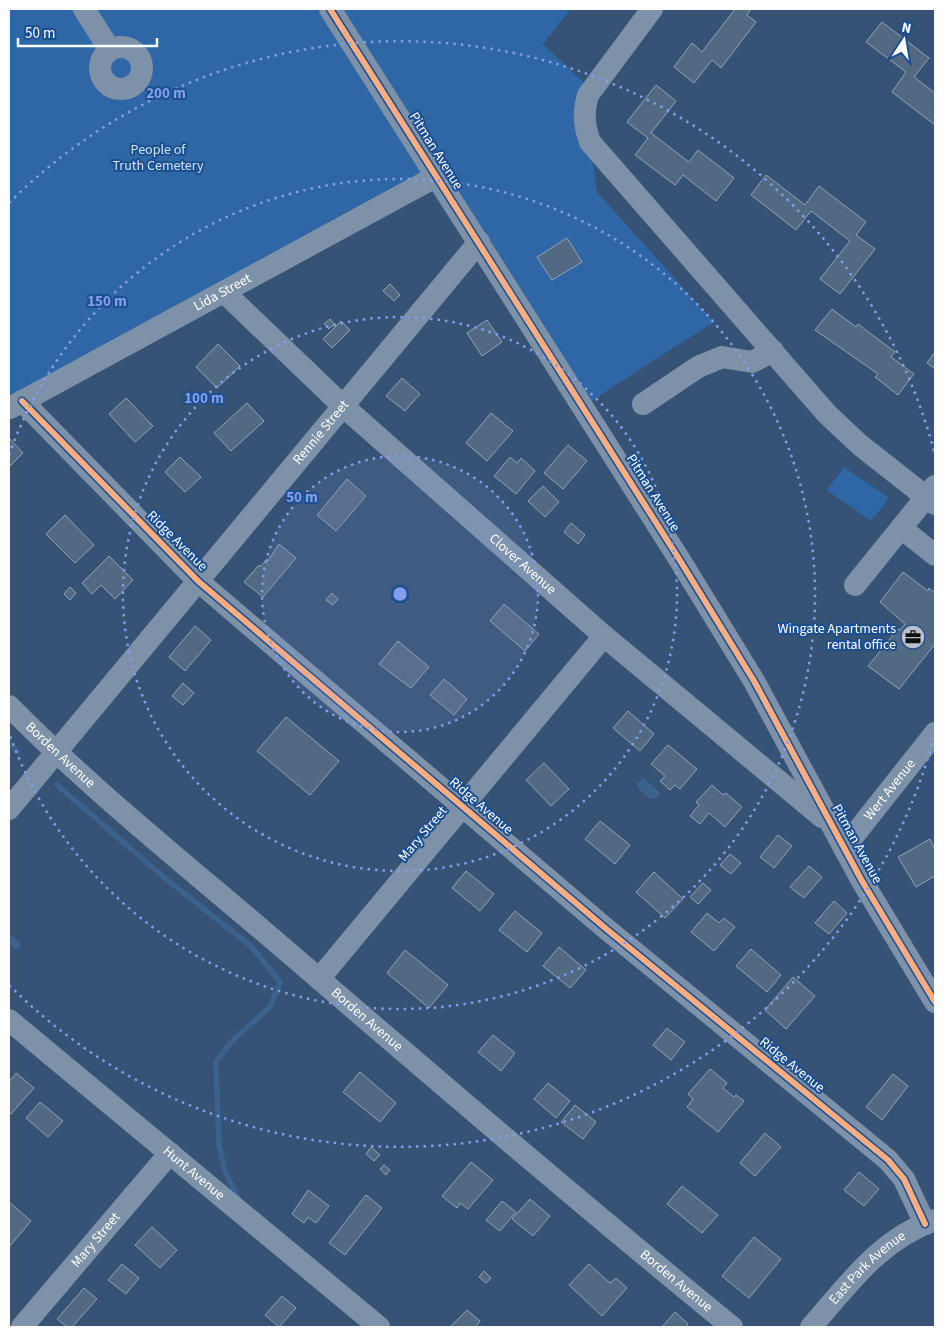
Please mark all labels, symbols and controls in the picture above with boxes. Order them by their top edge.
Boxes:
scale bar [18,15,156,47]
north arrow [879,15,929,65]
text: N [900,18,913,39]
text: 50 m [25,23,55,44]
text: 200 m [146,83,186,104]
street label: Pitman Avenue [404,108,468,194]
park label: People of Truth Cemetery [112,140,204,176]
street label: Lida Street [190,269,255,316]
text: 150 m [87,291,127,312]
text: 100 m [184,388,224,409]
street label: Rennie Street [288,396,354,469]
street label: Pitman Avenue [621,450,685,536]
text: 50 m [286,487,318,508]
street label: Ridge Avenue [142,506,212,576]
street label: Clover Avenue [485,529,560,599]
centre of rings [391,585,409,603]
place label: Wingate Apartments rental office [777,619,896,655]
office icon: Wingate Apartments rental office [900,624,926,650]
street label: Borden Avenue [21,718,100,793]
street label: Wert Avenue [859,755,921,825]
street label: Ridge Avenue [445,773,517,839]
street label: Pitman Avenue [827,801,887,888]
street label: Mary Street [394,802,452,866]
street label: Borden Avenue [327,983,407,1056]
street label: Ridge Avenue [755,1032,829,1098]
street label: Hunt Avenue [158,1142,229,1205]
street label: Mary Street [67,1208,125,1272]
street label: East Park Avenue [824,1226,910,1309]
street label: Borden Avenue [635,1245,717,1317]

